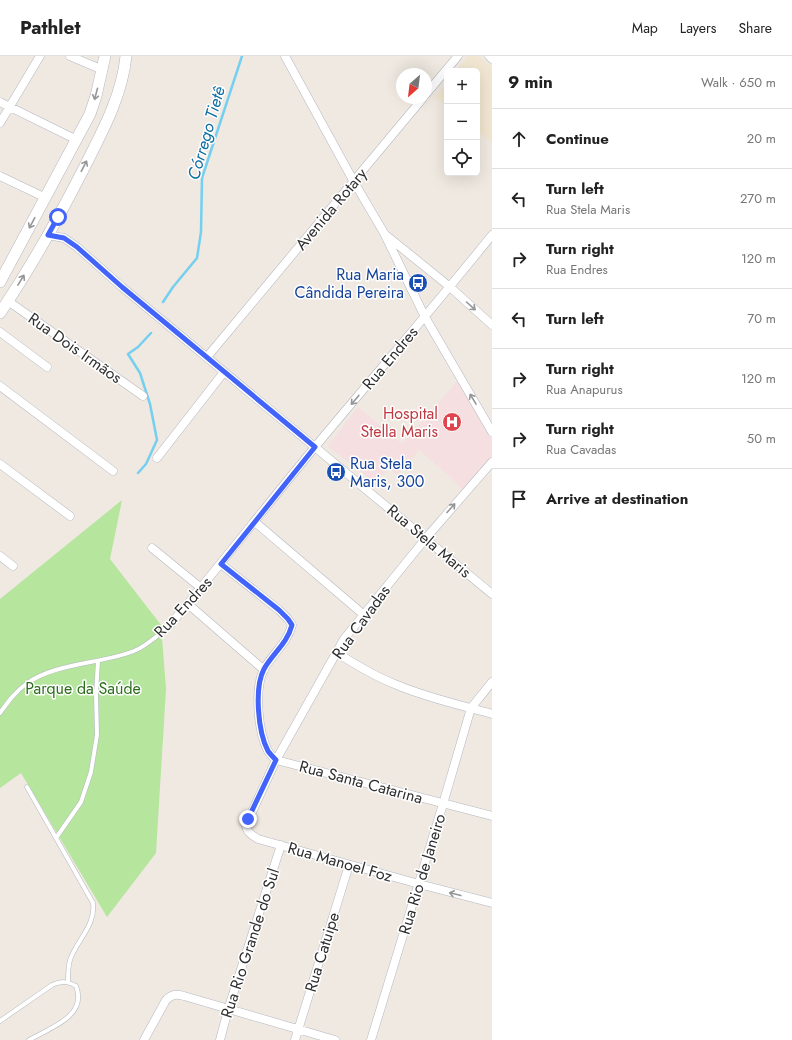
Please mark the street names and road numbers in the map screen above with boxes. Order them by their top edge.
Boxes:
street label: Avenida Rotary [290,162,373,255]
street label: Rua Dois Irmãos [23,307,127,389]
street label: Rua Endres [357,321,423,395]
street label: Rua Stela Maris [382,499,476,583]
street label: Rua Endres [149,571,217,643]
street label: Rua Cavadas [326,580,396,664]
street label: Rua Santa Catarina [297,754,425,810]
street label: Rua Rio de Janeiro [393,811,451,937]
street label: Rua Manoel Foz [285,836,396,888]
street label: Rua Rio Grande do Sul [215,865,285,1021]
street label: Rua Catuipe [299,909,345,995]

